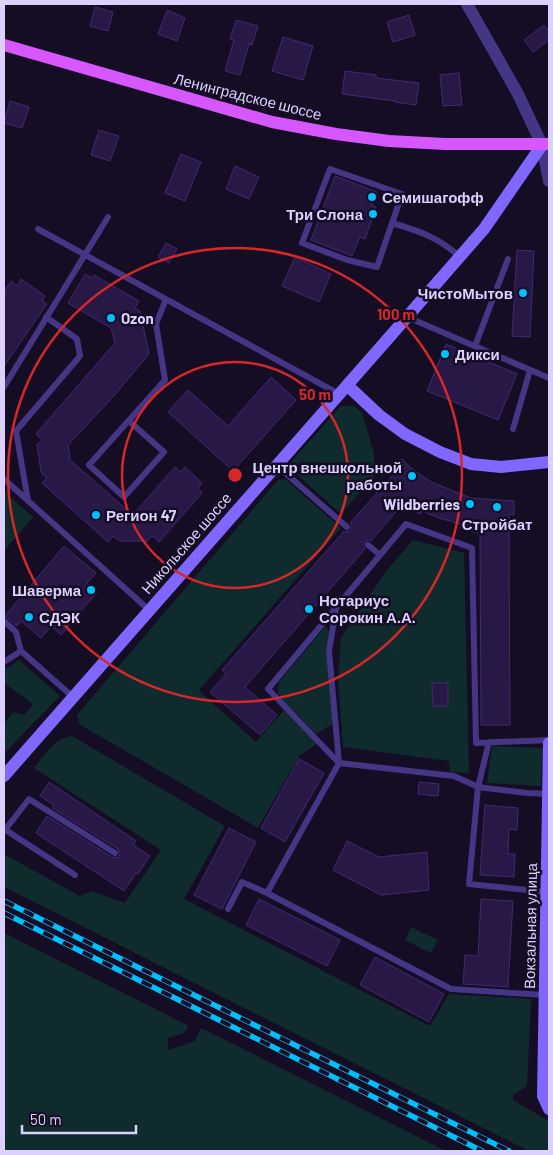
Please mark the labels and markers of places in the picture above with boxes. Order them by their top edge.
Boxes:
place label: Семишагофф [382,188,484,206]
marker: Семишагофф [366,191,378,203]
place label: Три Слона [286,205,364,223]
marker: Три Слона [367,208,379,220]
place label: ЧистоМытов [418,284,513,302]
marker: ЧистоМытов [517,287,529,299]
place label: Ozon [121,309,154,327]
marker: Ozon [105,312,117,324]
place label: Дикси [455,345,500,363]
marker: Дикси [439,348,451,360]
place label: Центр внешкольной работы [253,458,402,493]
centre of rings [226,466,244,484]
marker: Центр внешкольной работы [406,470,418,482]
place label: Wildberries [383,495,460,513]
marker: Wildberries [464,498,476,510]
marker: Стройбат [491,501,503,513]
place label: Регион 47 [106,506,177,524]
marker: Регион 47 [90,509,102,521]
place label: Стройбат [462,515,532,533]
place label: Шаверма [12,581,82,599]
marker: Шаверма [85,584,97,596]
place label: Нотариус Сорокин А.А. [319,591,416,626]
marker: Нотариус Сорокин А.А. [303,603,315,615]
place label: СДЭК [39,608,81,626]
marker: СДЭК [23,611,35,623]

